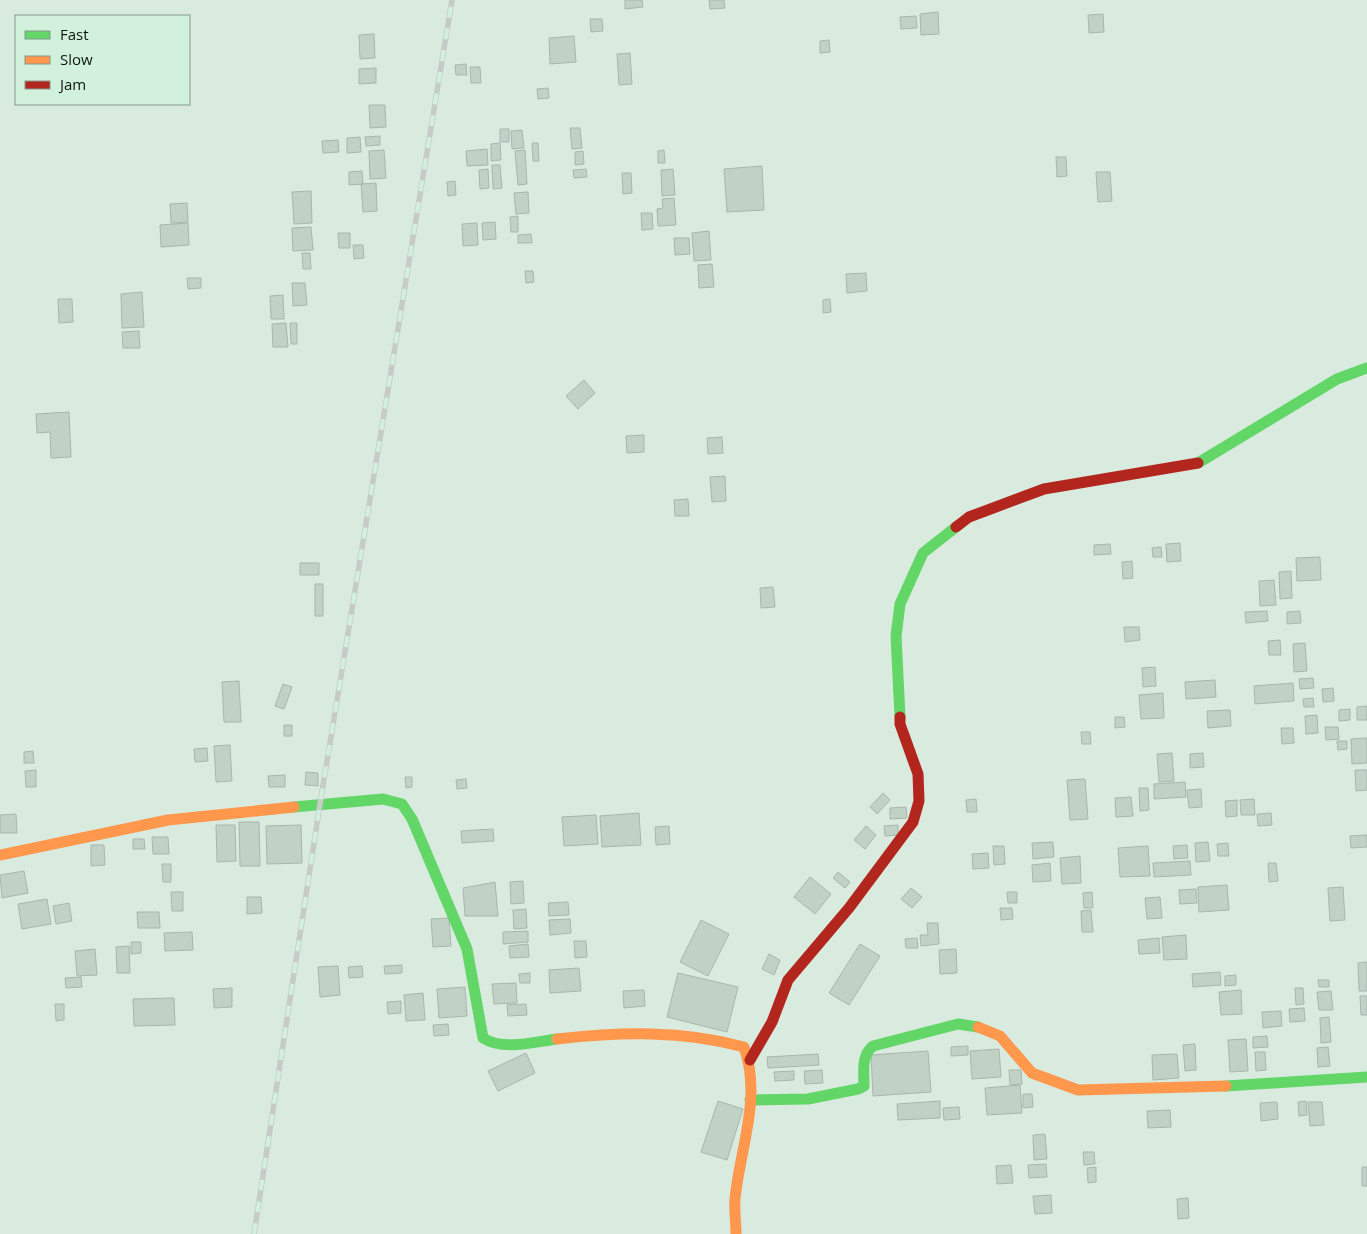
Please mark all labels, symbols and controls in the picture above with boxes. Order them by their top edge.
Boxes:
legend [15,15,190,105]
text: Fast [60,24,89,44]
text: Slow [60,49,93,69]
text: Jam [58,74,86,94]

